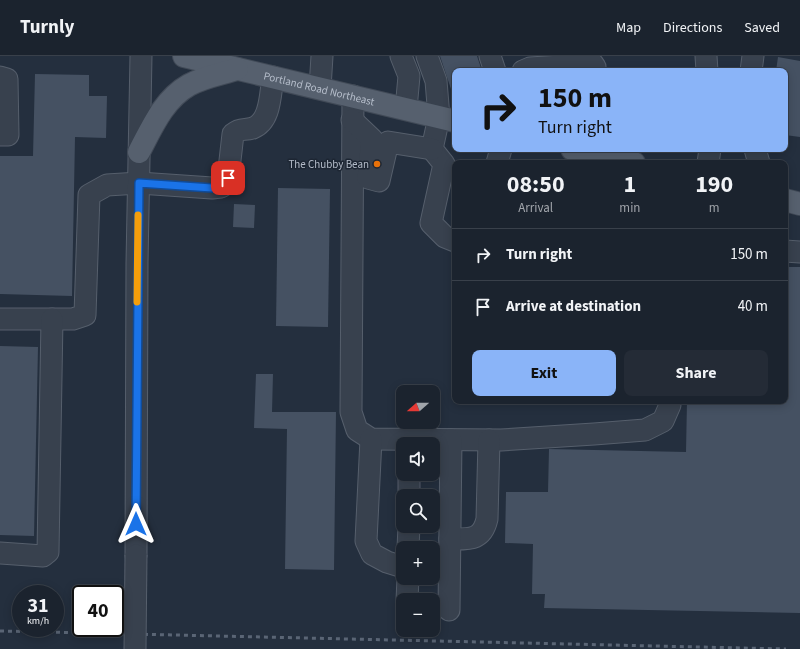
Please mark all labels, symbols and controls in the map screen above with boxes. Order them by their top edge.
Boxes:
text: Turnly [20,14,74,41]
text: Map [616,18,641,38]
text: Directions [663,18,722,38]
text: Saved [744,18,780,38]
street label: Portland Road Northeast [262,68,376,110]
text: 150 m [538,78,612,118]
icon: right [472,84,524,136]
text: Turn right [538,115,612,140]
place label: The Chubby Bean [288,157,369,172]
marker: The Chubby Bean [372,159,382,169]
pin [211,161,245,195]
icon: arrive [217,167,239,189]
text: 08:50 [507,167,565,202]
text: 1 [624,167,636,202]
text: 190 [695,167,733,202]
text: Arrival [518,199,553,217]
text: min [619,199,640,217]
text: m [709,199,720,217]
icon: right [472,244,494,266]
text: Turn right [506,244,572,265]
text: 150 m [730,244,768,265]
icon: arrive [472,296,494,318]
text: Arrive at destination [506,296,641,317]
text: 40 m [738,296,768,317]
button: Exit [472,350,616,396]
button: Share [624,350,768,396]
north arrow [396,385,440,429]
map controls [396,385,440,637]
button: sound [396,437,440,481]
button: search [396,489,440,533]
position arrow [115,503,157,545]
button: + [396,541,440,585]
speed limit sign: 40 [72,585,124,637]
text: 31 [27,592,49,620]
button: − [396,593,440,637]
text: km/h [27,614,49,628]

